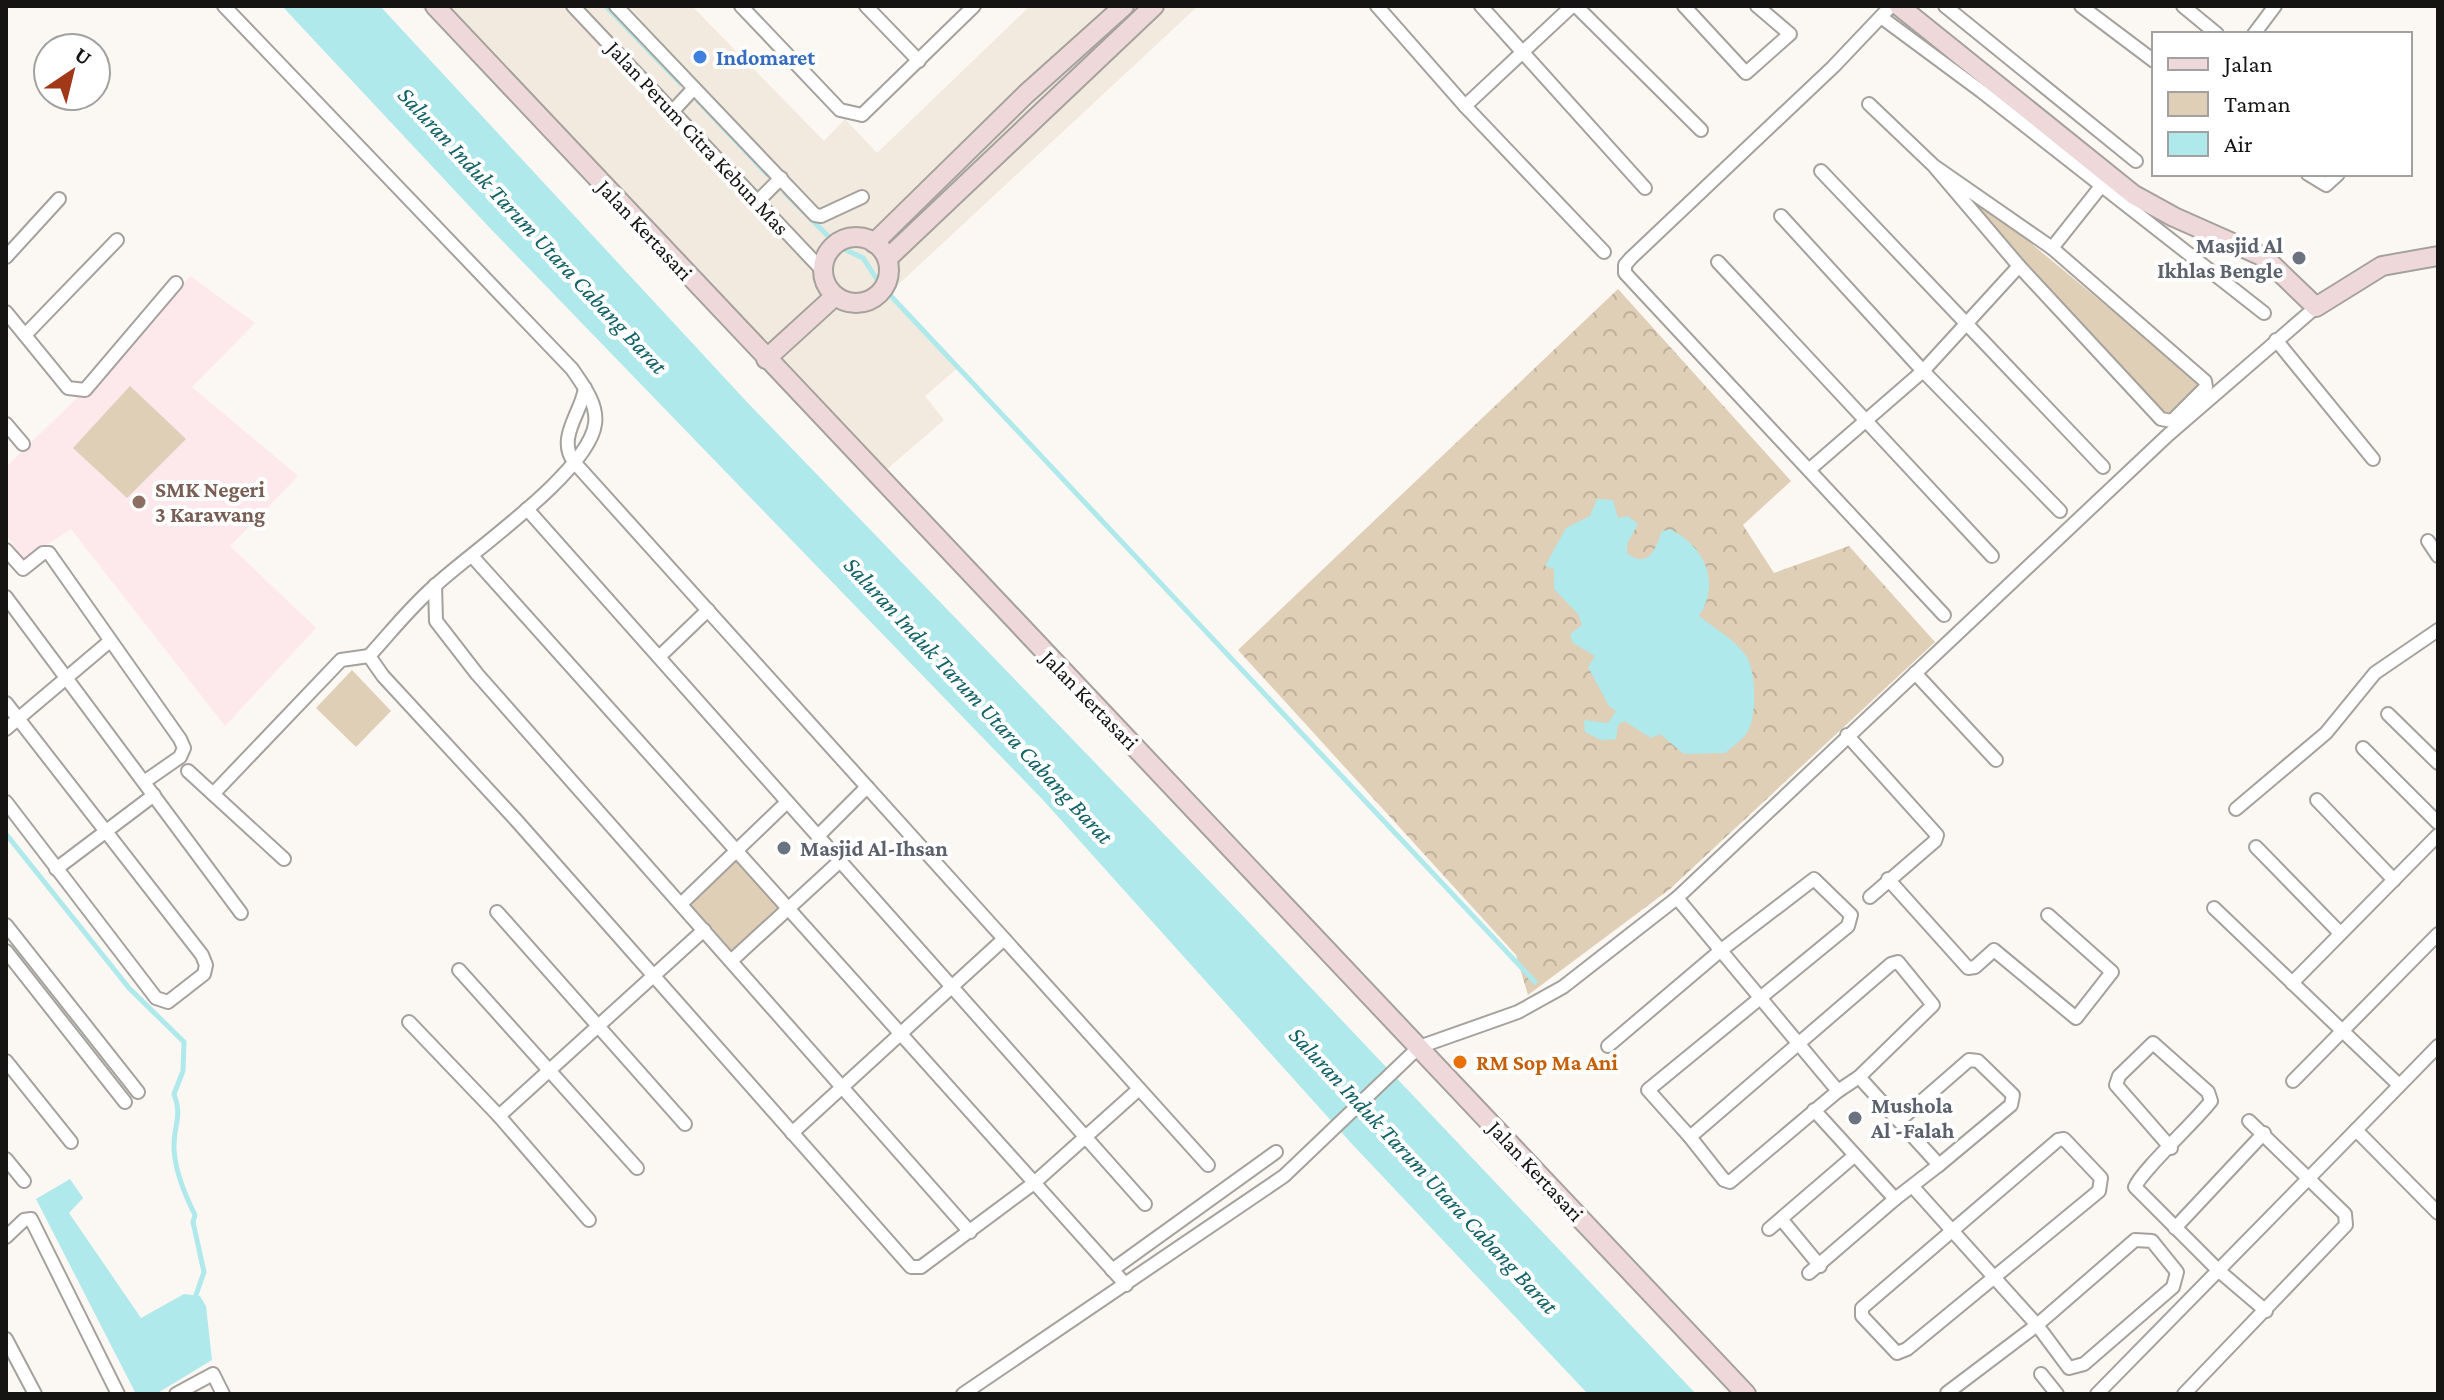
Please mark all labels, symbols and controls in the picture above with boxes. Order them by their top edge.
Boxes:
north arrow [32,32,112,112]
legend [2152,32,2412,176]
street label: Jalan Perum Citra Kebun Mas [600,34,794,240]
text: U [70,41,97,71]
place label: Indomaret [716,45,816,70]
marker: Indomaret [691,48,709,66]
text: Jalan [2222,50,2273,77]
water label: Saluran Induk Tarum Utara Cabang Barat [393,81,674,380]
text: Taman [2224,90,2291,117]
text: Air [2224,130,2253,157]
street label: Jalan Kertasari [591,173,698,286]
place label: Masjid Al Ikhlas Bengle [2157,233,2284,283]
marker: Masjid Al Ikhlas Bengle [2290,249,2308,267]
place label: SMK Negeri 3 Karawang [155,477,265,527]
marker: SMK Negeri 3 Karawang [130,493,148,511]
water label: Saluran Induk Tarum Utara Cabang Barat [839,551,1120,850]
street label: Jalan Kertasari [1035,644,1144,755]
place label: Masjid Al-Ihsan [800,836,948,861]
marker: Masjid Al-Ihsan [775,839,793,857]
water label: Saluran Induk Tarum Utara Cabang Barat [1284,1021,1565,1320]
place label: RM Sop Ma Ani [1476,1050,1618,1075]
marker: RM Sop Ma Ani [1451,1053,1469,1071]
place label: Mushola Al -Falah [1870,1093,1955,1143]
marker: Mushola Al -Falah [1846,1109,1864,1127]
street label: Jalan Kertasari [1482,1114,1589,1227]

